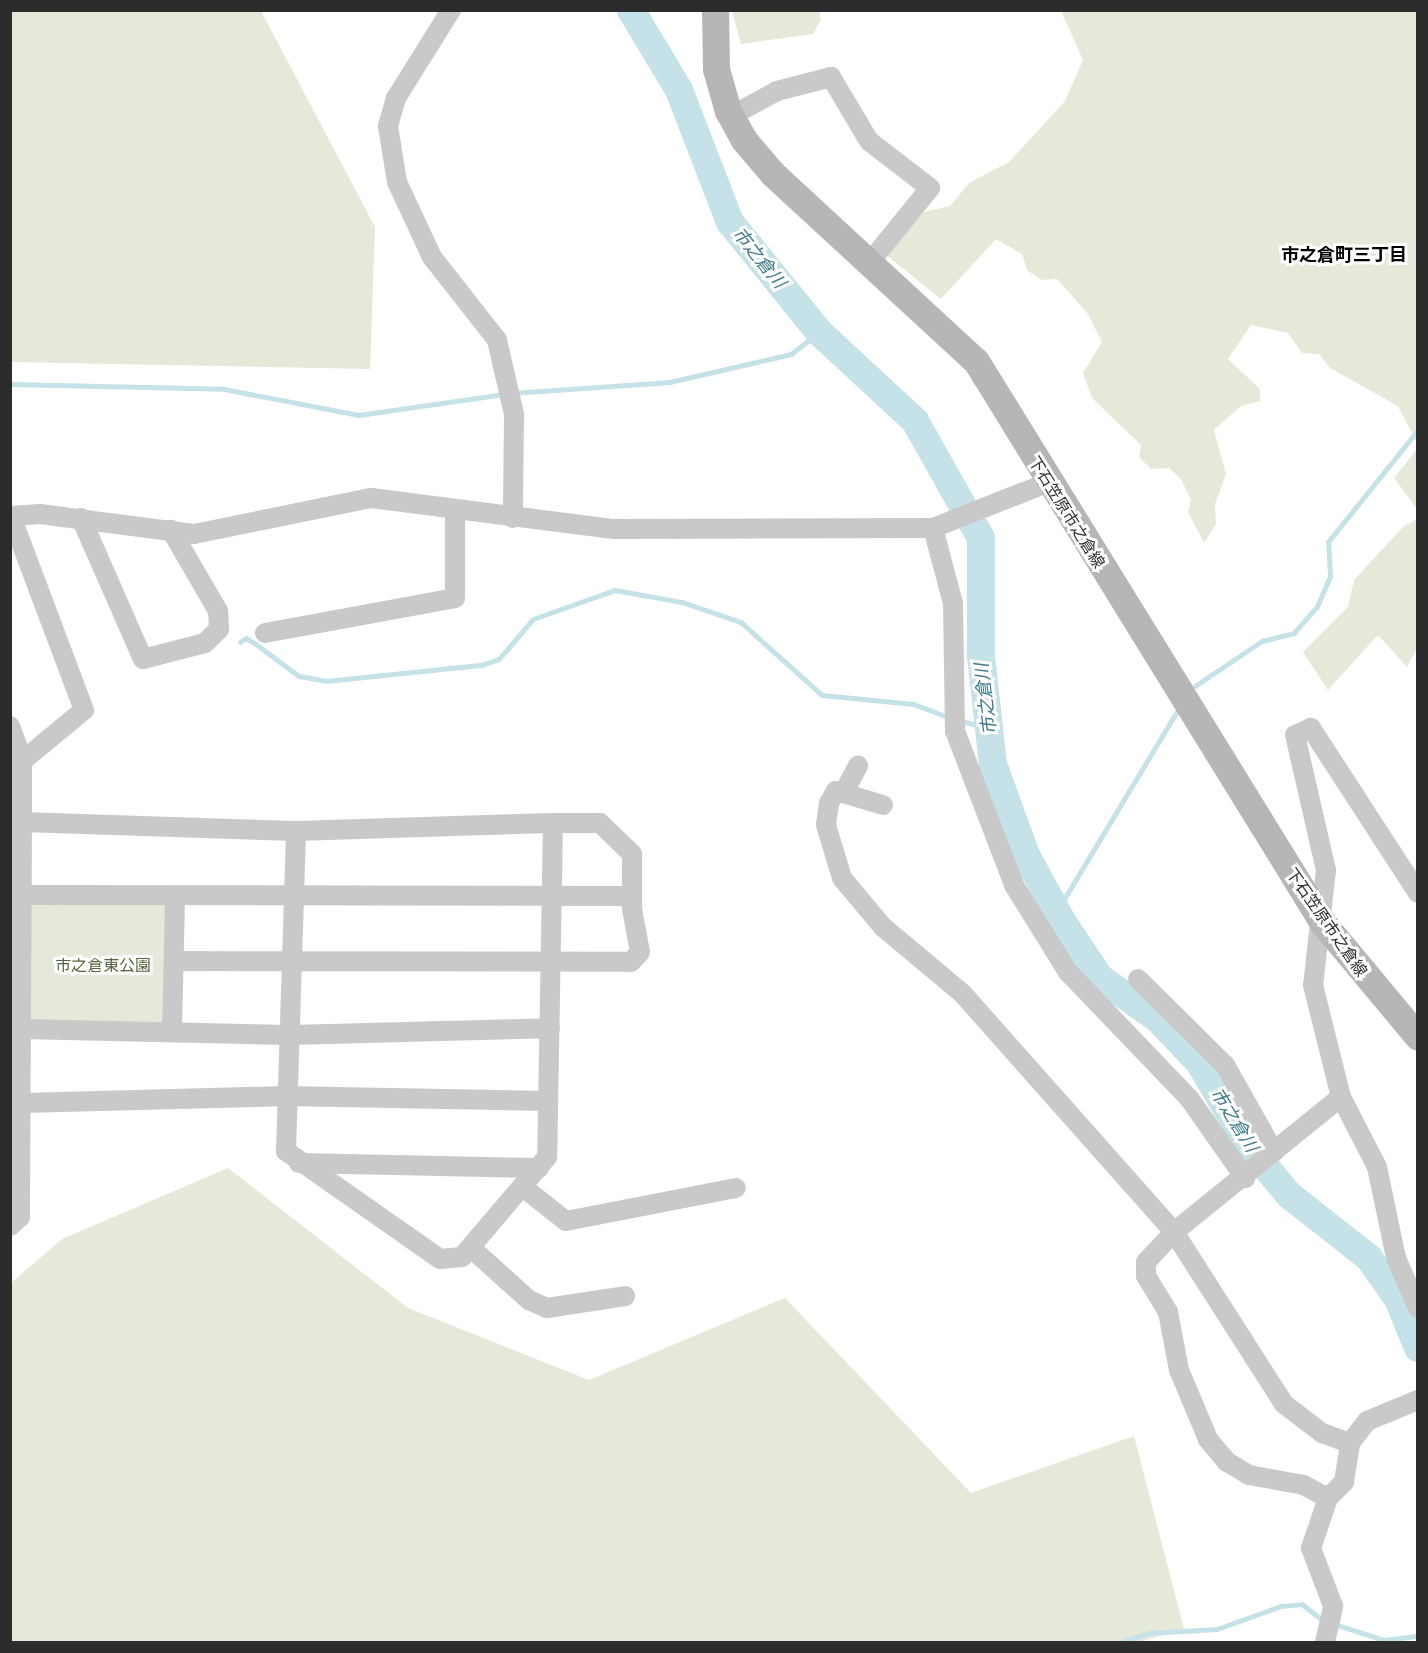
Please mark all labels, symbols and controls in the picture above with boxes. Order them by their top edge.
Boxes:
water label: 市之倉川 [728,223,790,293]
district label: 市之倉町三丁目 [1281,244,1407,266]
street label: 下石笠原市之倉線 [1025,453,1109,571]
water label: 市之倉川 [971,662,1001,736]
street label: 下石笠原市之倉線 [1282,864,1372,980]
park label: 市之倉東公園 [55,955,151,975]
water label: 市之倉川 [1206,1084,1262,1156]

